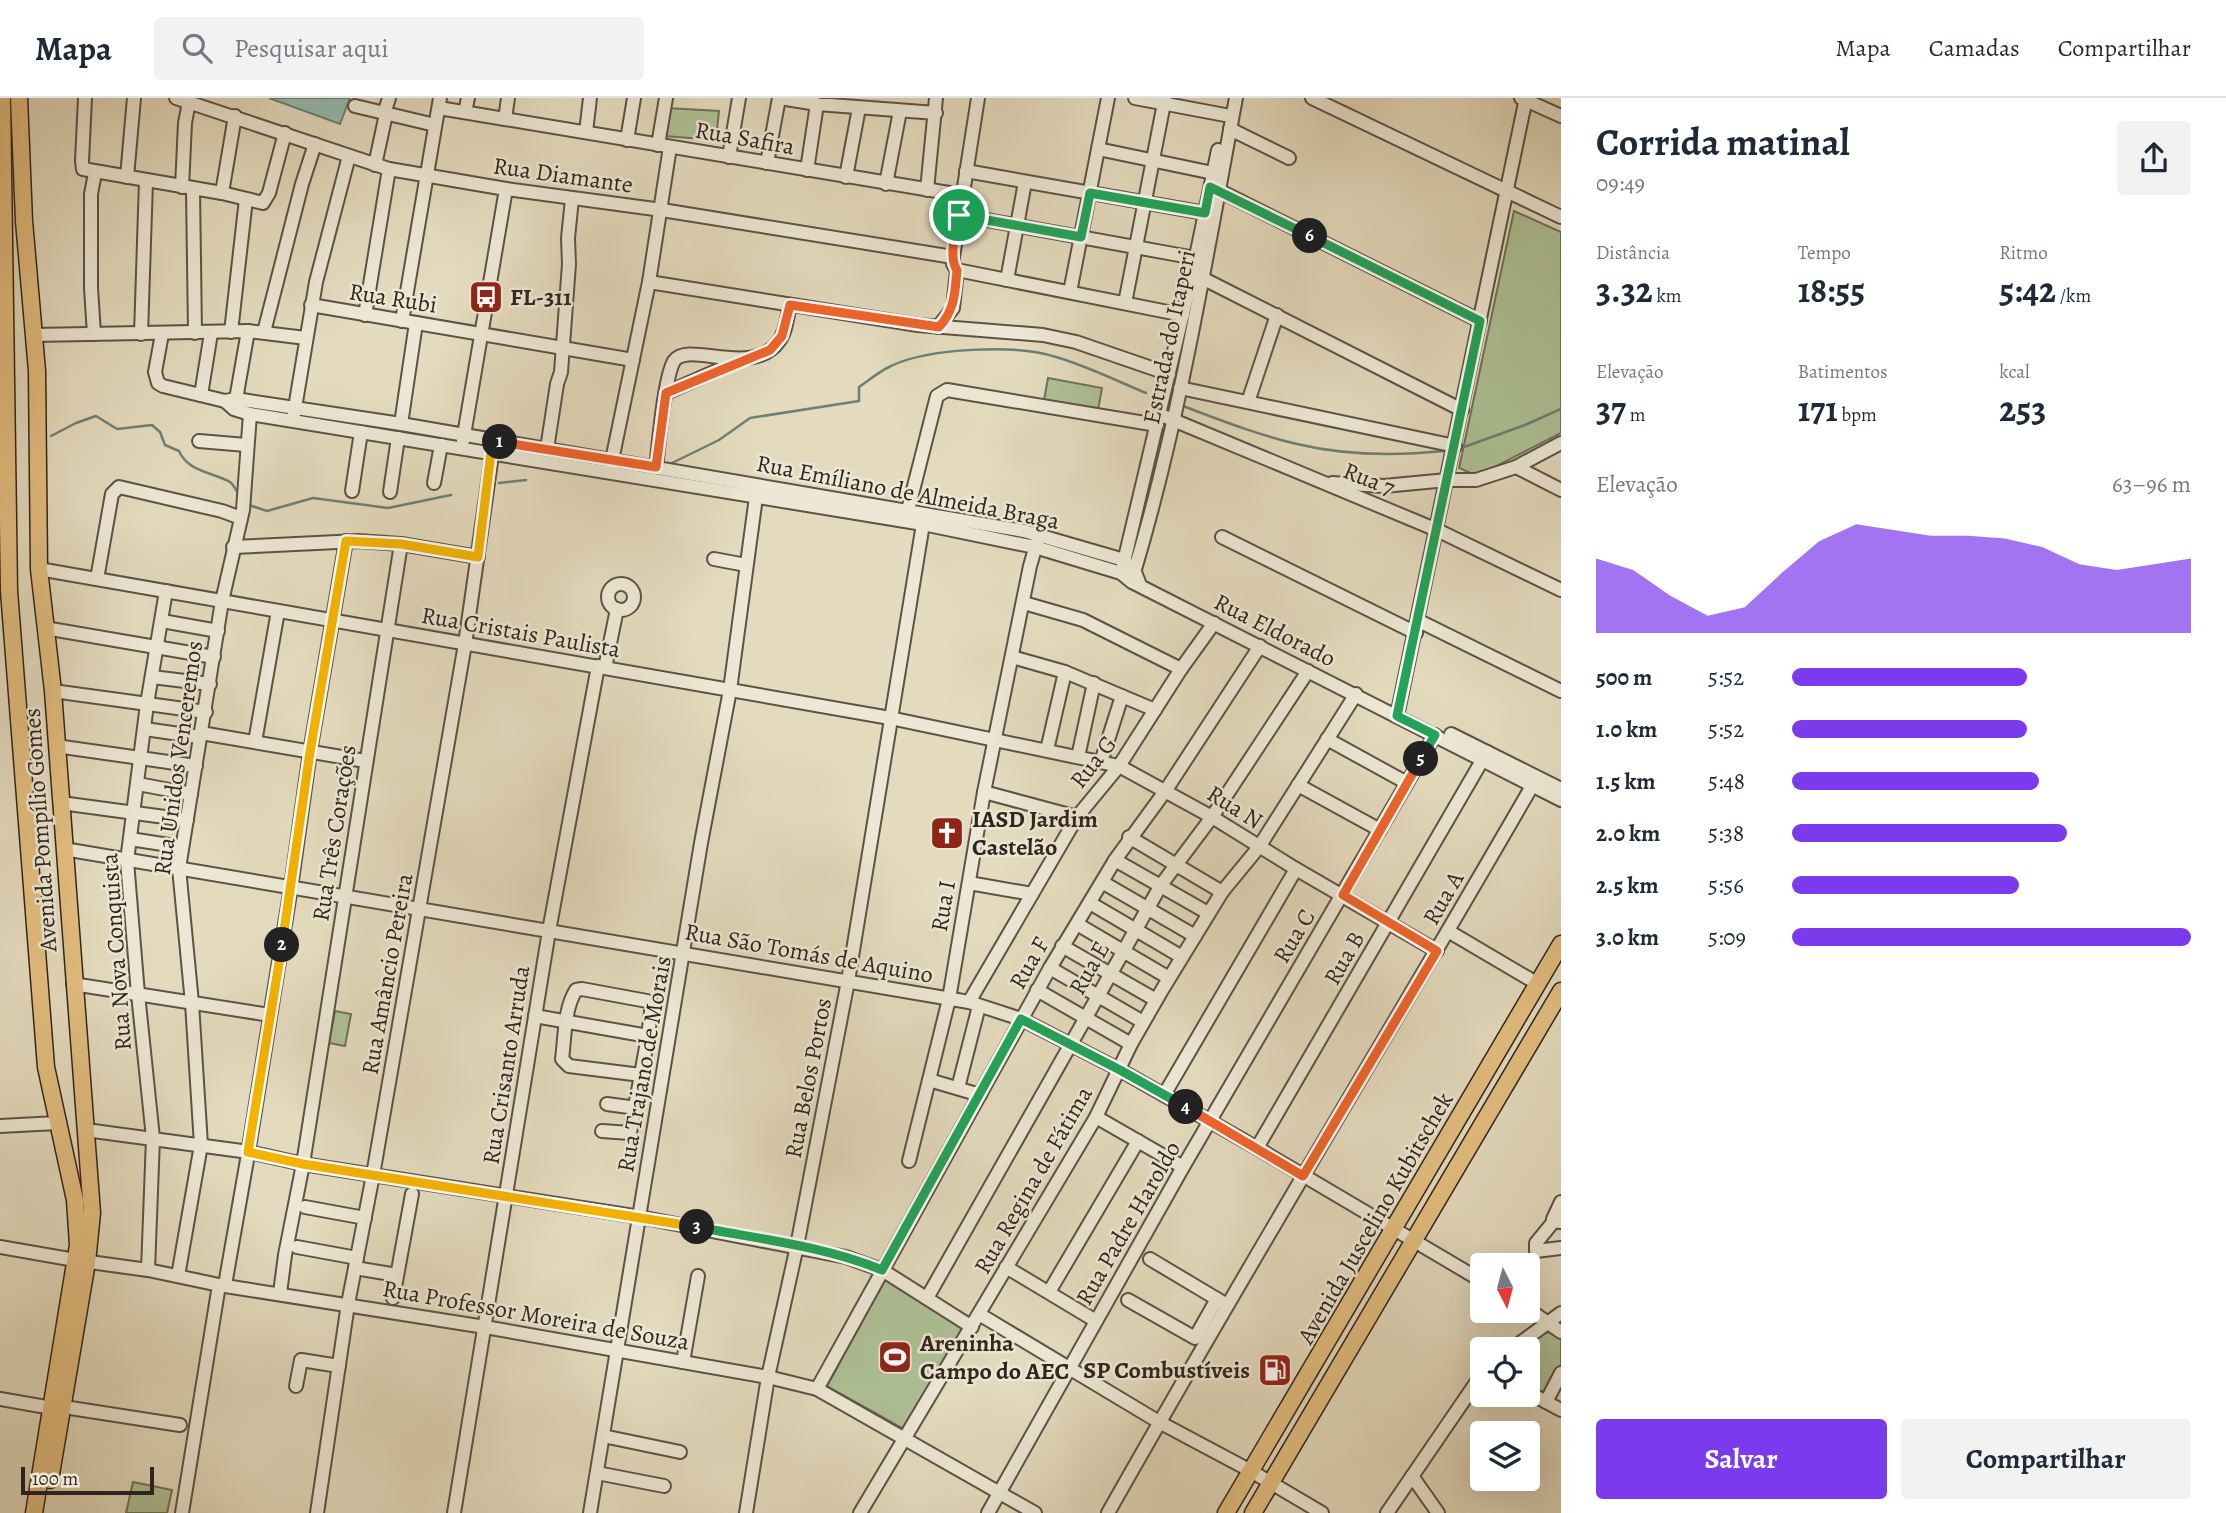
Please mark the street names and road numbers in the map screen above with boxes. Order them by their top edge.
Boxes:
street label: Rua Safira [693,114,798,163]
street label: Rua Diamante [491,149,635,201]
street label: Estrada do Itaperi [1135,247,1203,427]
street label: Rua Rubi [347,275,439,321]
street label: Rua Emíliano de Almeida Braga [754,447,1063,537]
street label: Rua 7 [1338,454,1400,504]
street label: Rua Eldorado [1209,586,1341,674]
street label: Rua Cristais Paulista [419,599,624,665]
street label: Rua Unidos Venceremos [146,639,210,877]
street label: Avenida Pompílio Gomes [16,707,65,954]
street label: Rua G [1062,729,1124,795]
street label: Rua Três Corações [304,743,364,923]
street label: Rua N [1201,778,1269,836]
street label: Rua Nova Conquista [93,851,139,1052]
street label: Rua A [1415,865,1472,931]
street label: Rua Amâncio Pereira [354,870,421,1077]
street label: Rua I [923,878,963,934]
street label: Rua C [1265,903,1323,969]
street label: Rua São Tomás de Aquino [682,915,936,991]
street label: Rua B [1316,925,1372,991]
street label: Rua F [1001,931,1057,995]
street label: Rua E [1061,935,1117,1001]
street label: Rua Trajano de Morais [609,953,679,1175]
street label: Rua Crisanto Arruda [474,962,538,1167]
street label: Rua Belos Portos [777,995,839,1161]
street label: Rua Regina de Fátima [966,1080,1100,1280]
street label: Avenida Juscelino Kubitschek [1289,1086,1460,1351]
street label: Rua Padre Haroldo [1068,1135,1188,1311]
street label: Rua Professor Moreira de Souza [380,1272,693,1358]

